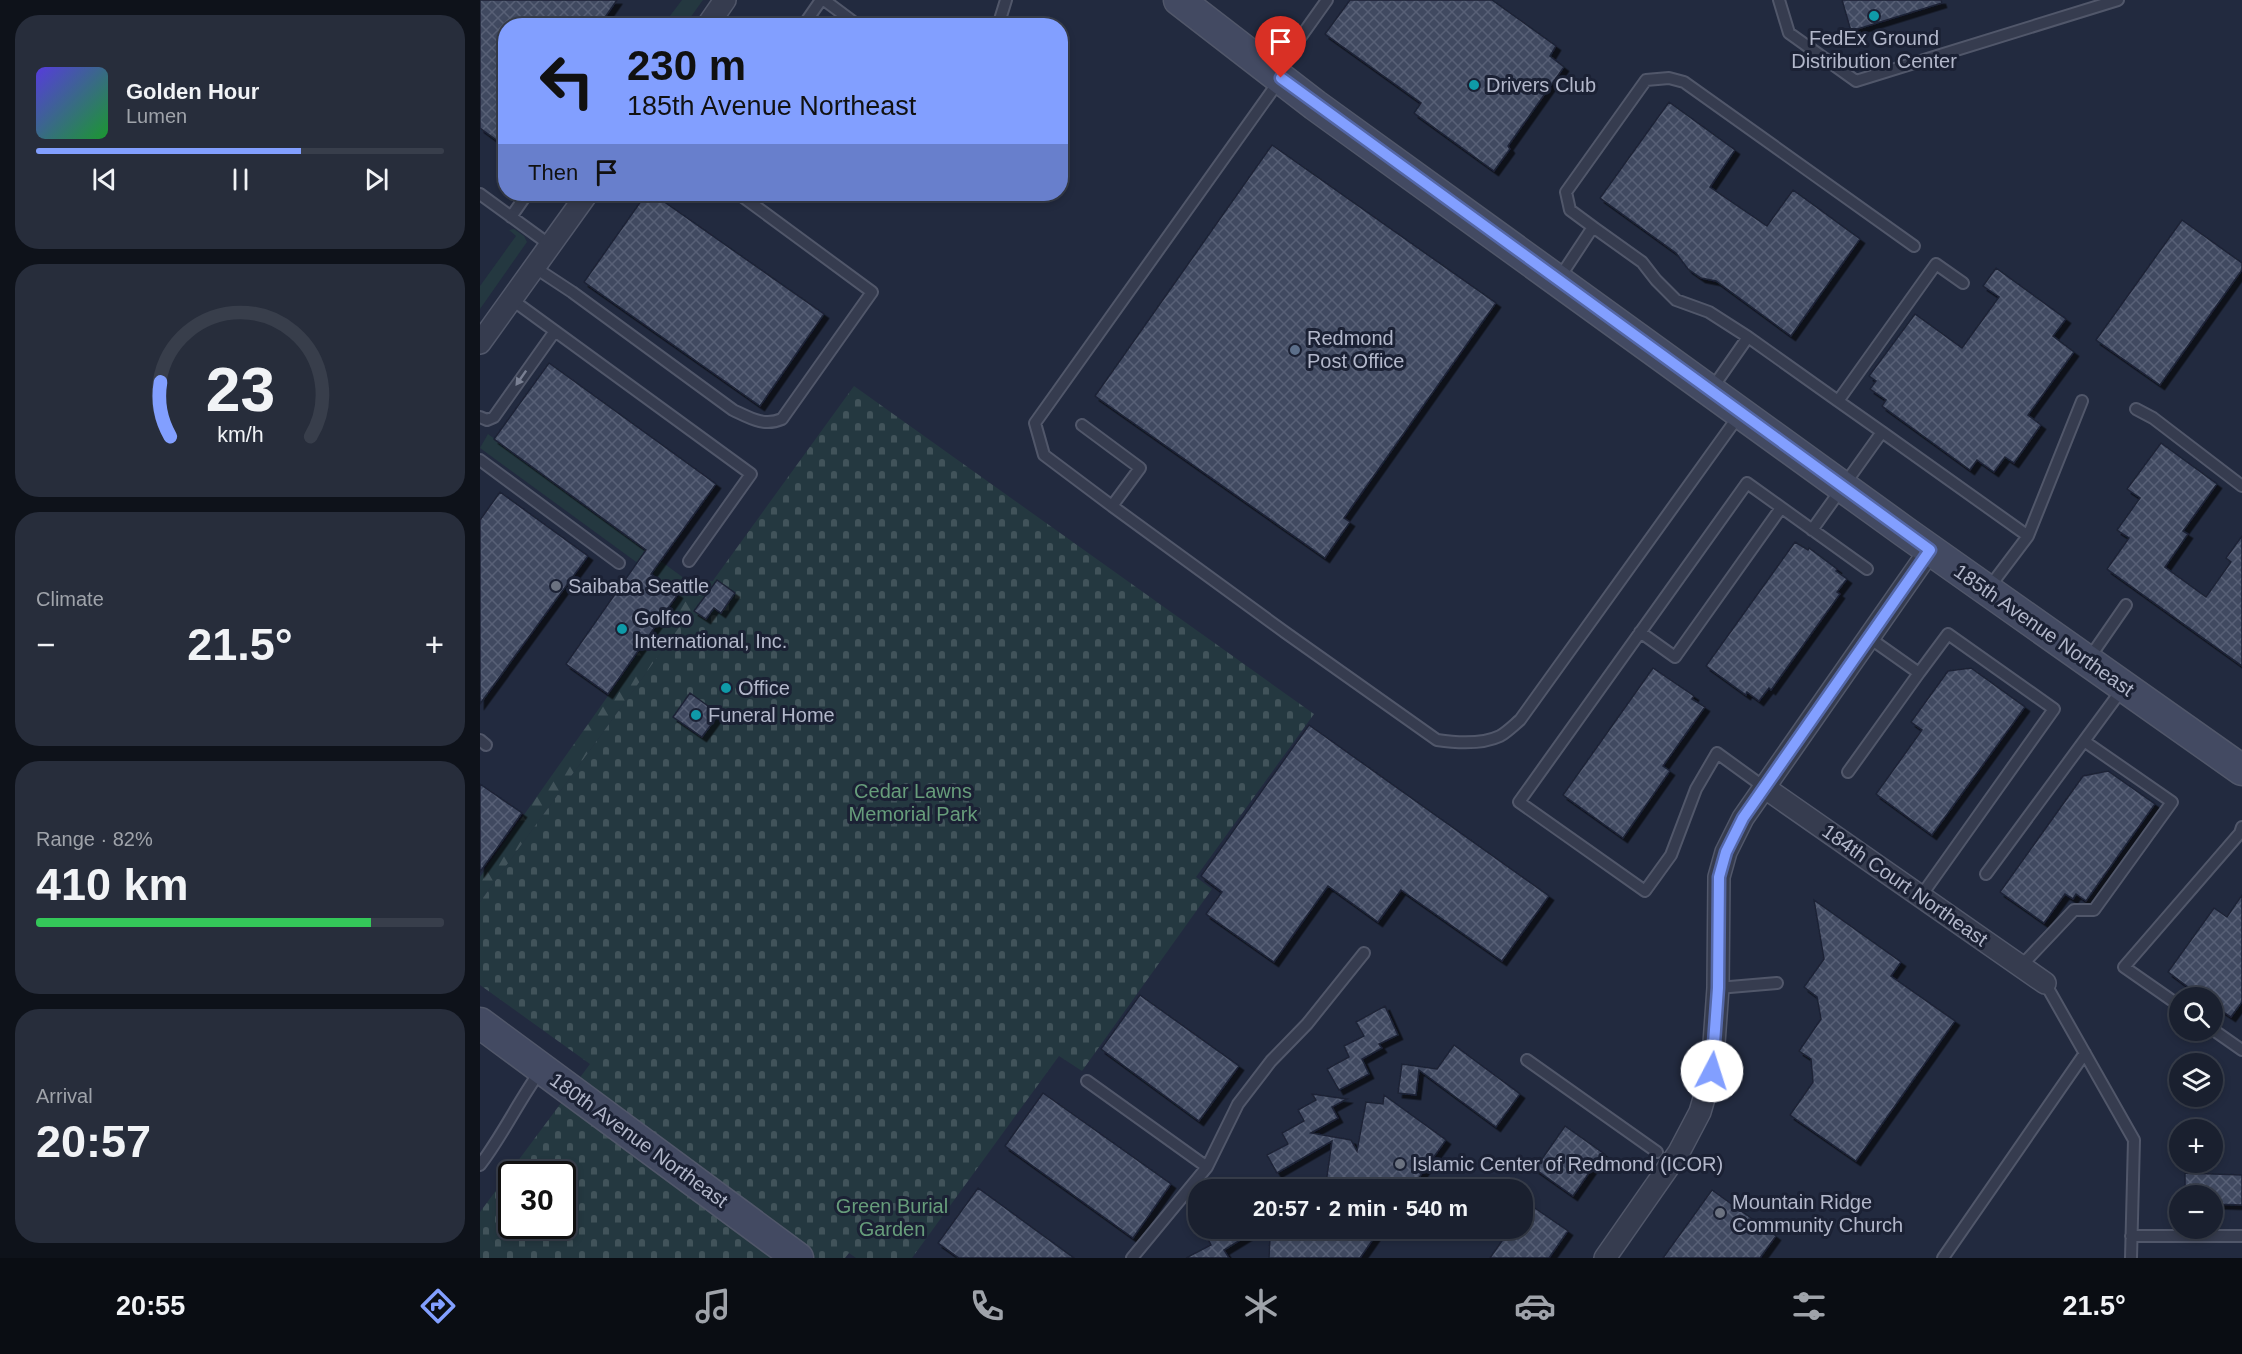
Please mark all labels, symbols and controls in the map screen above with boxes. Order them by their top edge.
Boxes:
marker: FedEx Ground Distribution Center [1867,9,1881,23]
pin [1255,16,1306,78]
icon: arrive [1264,25,1297,58]
place label: FedEx Ground Distribution Center [1791,27,1957,72]
icon: left [528,42,606,120]
text: 230 m [627,42,746,89]
place label: Drivers Club [1486,74,1596,96]
marker: Drivers Club [1467,78,1481,92]
text: Golden Hour [126,79,259,104]
text: 185th Avenue Northeast [627,91,916,121]
text: Lumen [126,105,187,127]
icon: arrive [590,156,623,189]
text: Then [528,160,578,185]
icon: previous [88,163,121,196]
icon: pause [224,163,257,196]
icon: next [360,163,393,196]
place label: Redmond Post Office [1307,327,1404,372]
marker: Redmond Post Office [1288,343,1302,357]
text: 23 [205,356,275,425]
one-way arrow [515,370,527,386]
text: km/h [217,424,263,448]
street label: 185th Avenue Northeast [1950,560,2138,701]
place label: Saibaba Seattle [568,575,709,597]
marker: Saibaba Seattle [549,579,563,593]
text: Climate [36,588,104,610]
place label: Golfco International, Inc. [634,607,787,652]
text: 21.5° [187,619,293,670]
marker: Golfco International, Inc. [615,622,629,636]
text: − [36,626,55,663]
text: + [425,626,444,663]
place label: Office [738,677,790,699]
marker: Office [719,681,733,695]
place label: Funeral Home [708,704,835,726]
marker: Funeral Home [689,708,703,722]
park label: Cedar Lawns Memorial Park [849,780,978,825]
street label: 184th Court Northeast [1818,820,1992,951]
text: Range · 82% [36,828,153,850]
text: 410 km [36,859,189,910]
map controls [2169,987,2223,1239]
button: search [2169,987,2223,1041]
position arrow [1680,1039,1744,1103]
button: layers [2169,1053,2223,1107]
street label: 180th Avenue Northeast [546,1068,732,1212]
text: Arrival [36,1085,93,1107]
text: 20:57 [36,1116,151,1167]
button: + [2169,1119,2223,1173]
place label: Islamic Center of Redmond (ICOR) [1412,1153,1723,1175]
marker: Islamic Center of Redmond (ICOR) [1393,1157,1407,1171]
speed limit sign: 30 [498,1161,576,1239]
button: − [2169,1185,2223,1239]
place label: Mountain Ridge Community Church [1732,1191,1903,1236]
park label: Green Burial Garden [836,1195,948,1240]
text: 20:57 · 2 min · 540 m [1253,1196,1468,1221]
marker: Mountain Ridge Community Church [1713,1206,1727,1220]
icon: directions [417,1285,459,1327]
icon: music [692,1285,734,1327]
icon: phone [966,1285,1008,1327]
icon: climate [1240,1285,1282,1327]
icon: car [1514,1285,1556,1327]
icon: filters [1788,1285,1830,1327]
text: 20:55 [116,1291,185,1321]
text: 21.5° [2062,1291,2126,1321]

